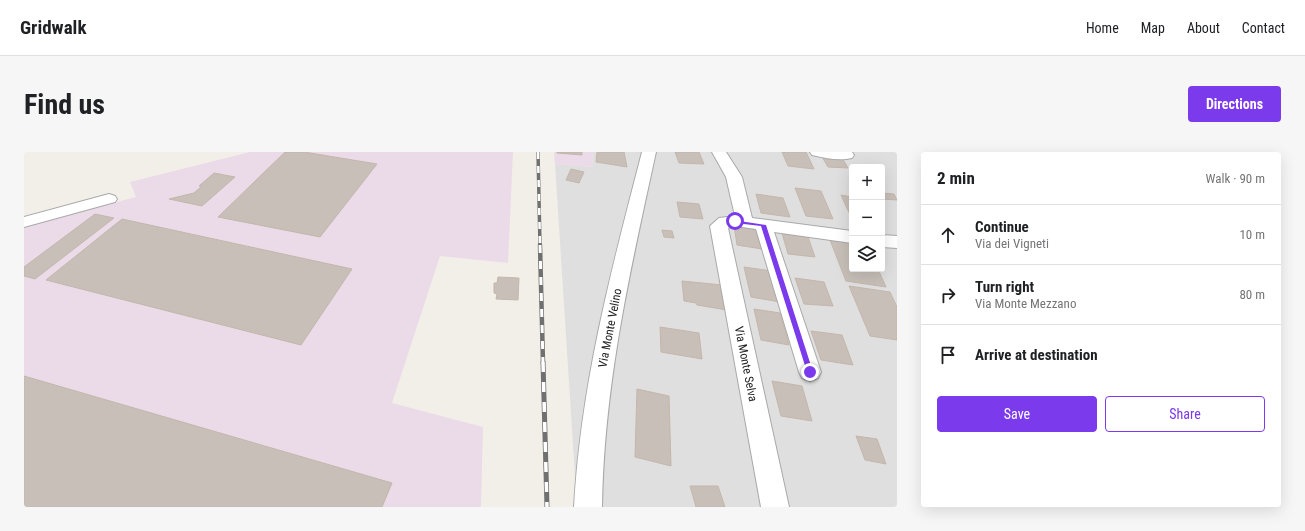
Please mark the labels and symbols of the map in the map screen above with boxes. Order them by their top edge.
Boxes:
route start [726,212,744,230]
street label: Via Monte Velino [595,287,625,369]
street label: Via Monte Selva [732,325,760,403]
route end [801,363,819,381]

